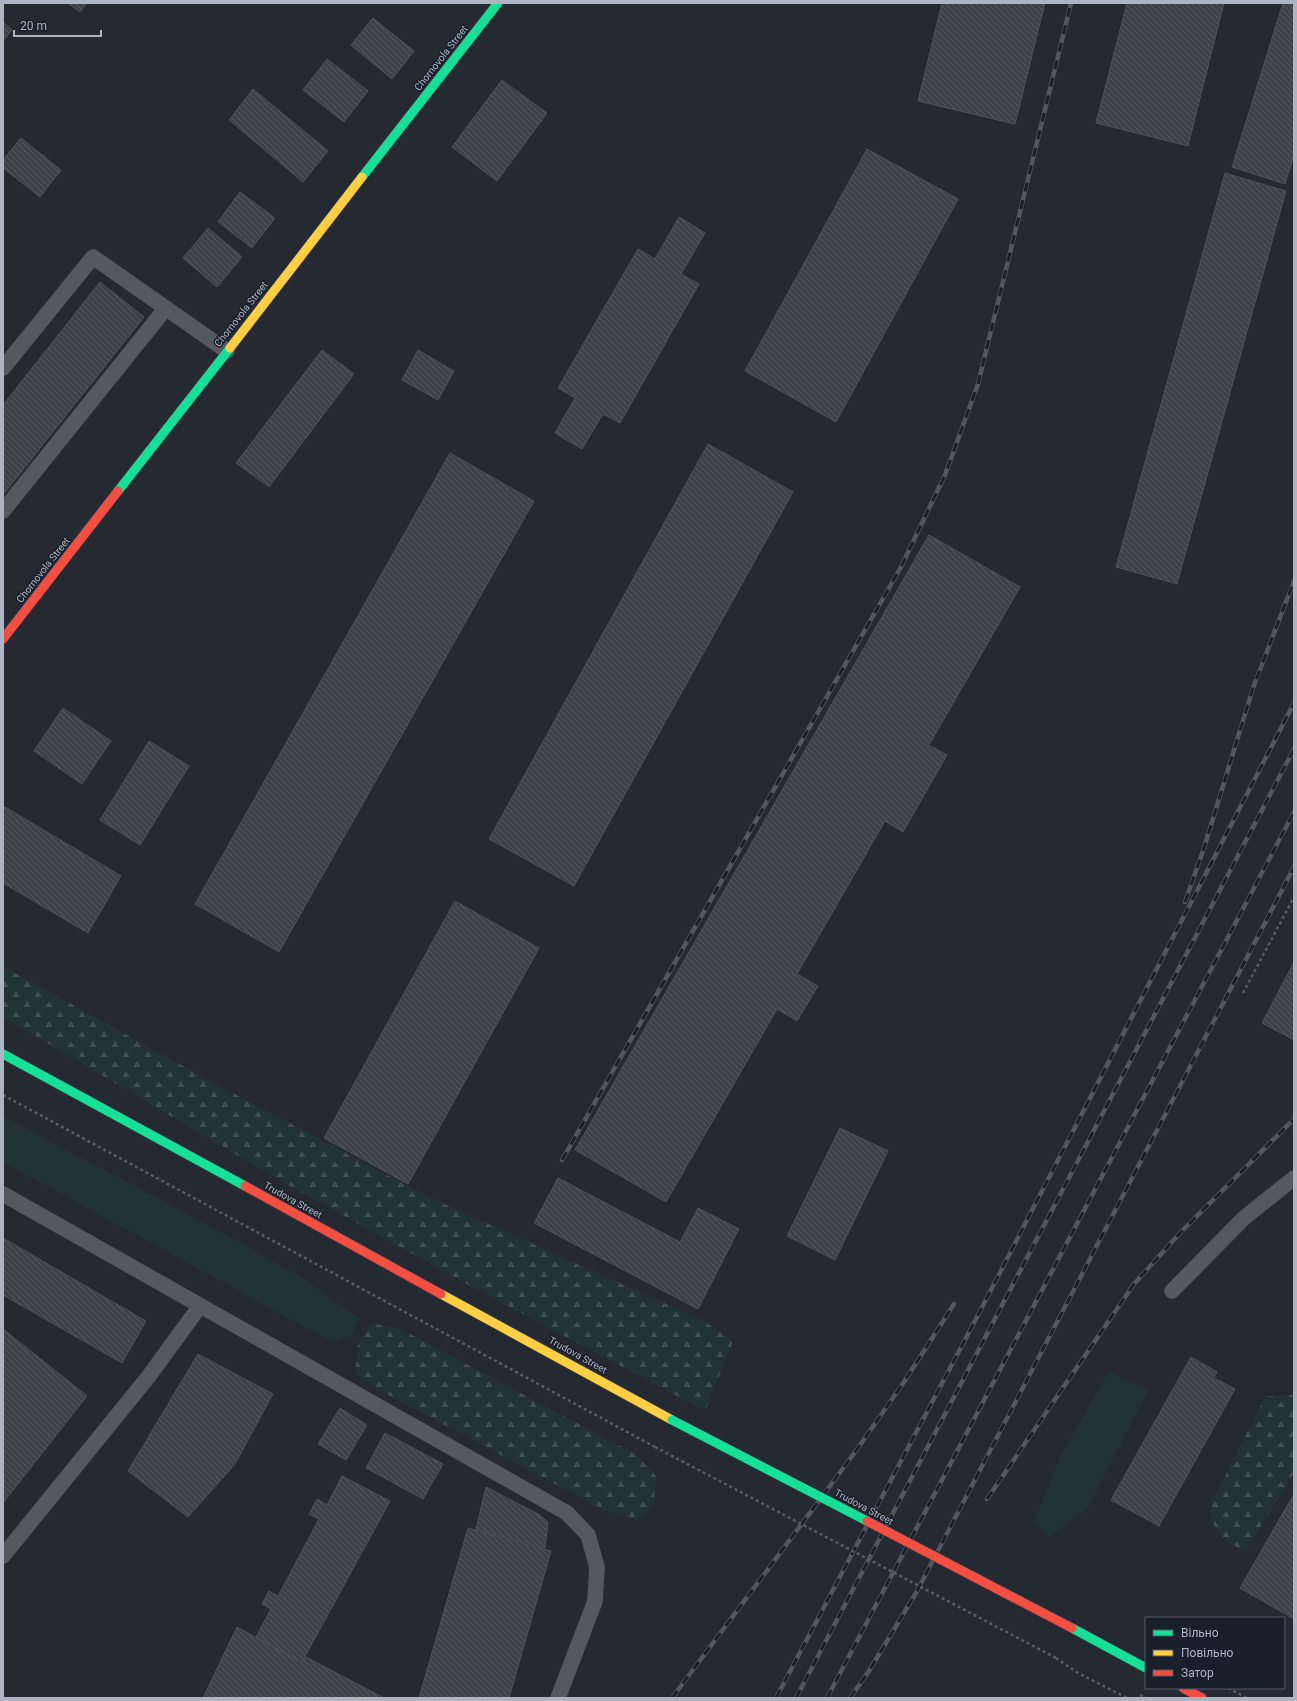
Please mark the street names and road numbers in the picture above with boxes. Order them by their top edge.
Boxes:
street label: Chornovola Street [412,23,470,93]
street label: Chornovola Street [212,279,270,349]
street label: Chornovola Street [14,535,72,605]
street label: Trudova Street [262,1179,324,1221]
street label: Trudova Street [547,1334,609,1376]
street label: Trudova Street [833,1487,895,1527]

